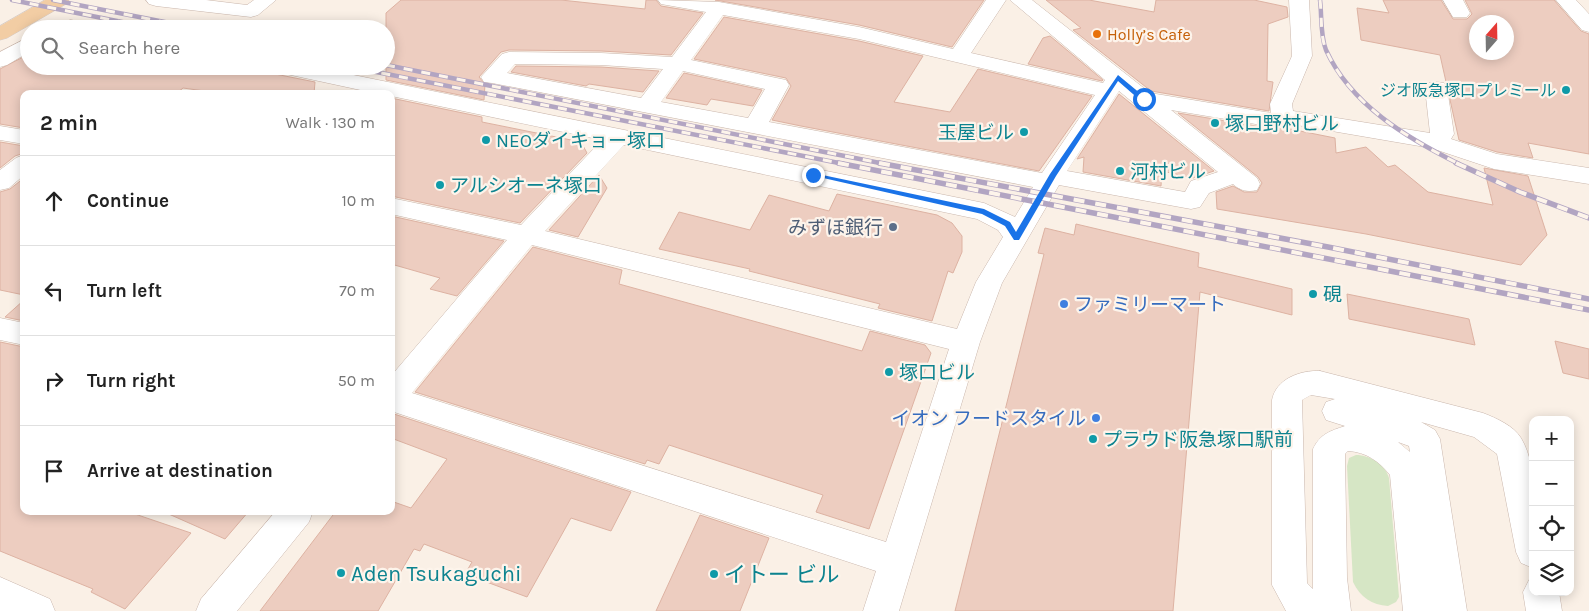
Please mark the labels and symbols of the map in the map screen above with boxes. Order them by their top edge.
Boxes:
north arrow [1469,15,1514,60]
place label: Holly’s Cafe [1107,25,1191,44]
marker: Holly’s Cafe [1091,28,1103,40]
place label: ジオ阪急塚口プレミール [1380,81,1556,100]
marker: ジオ阪急塚口プレミール [1560,84,1572,96]
route start [1133,88,1156,111]
place label: 塚口野村ビル [1225,113,1339,135]
marker: 塚口野村ビル [1209,117,1221,129]
place label: 玉屋ビル [938,122,1014,144]
marker: 玉屋ビル [1018,126,1030,138]
place label: NEOダイキョー塚口 [496,130,665,152]
marker: NEOダイキョー塚口 [480,134,492,146]
place label: 河村ビル [1130,161,1206,183]
route end [802,164,825,187]
marker: 河村ビル [1114,165,1126,177]
place label: アルシオーネ塚口 [450,175,602,197]
marker: アルシオーネ塚口 [434,179,446,191]
place label: みずほ銀行 [788,217,883,239]
marker: みずほ銀行 [887,221,899,233]
place label: 硯 [1323,284,1342,306]
marker: 硯 [1307,288,1319,300]
place label: ファミリーマート [1074,294,1226,316]
marker: ファミリーマート [1058,298,1070,310]
place label: 塚口ビル [899,362,975,384]
marker: 塚口ビル [883,366,895,378]
place label: イオン フードスタイル [891,408,1086,430]
marker: イオン フードスタイル [1090,412,1102,424]
place label: プラウド阪急塚口駅前 [1103,429,1293,451]
marker: プラウド阪急塚口駅前 [1087,433,1099,445]
place label: Aden Tsukaguchi [351,561,522,587]
place label: イトー ビル [724,562,839,588]
marker: Aden Tsukaguchi [335,567,347,579]
marker: イトー ビル [708,568,720,580]

